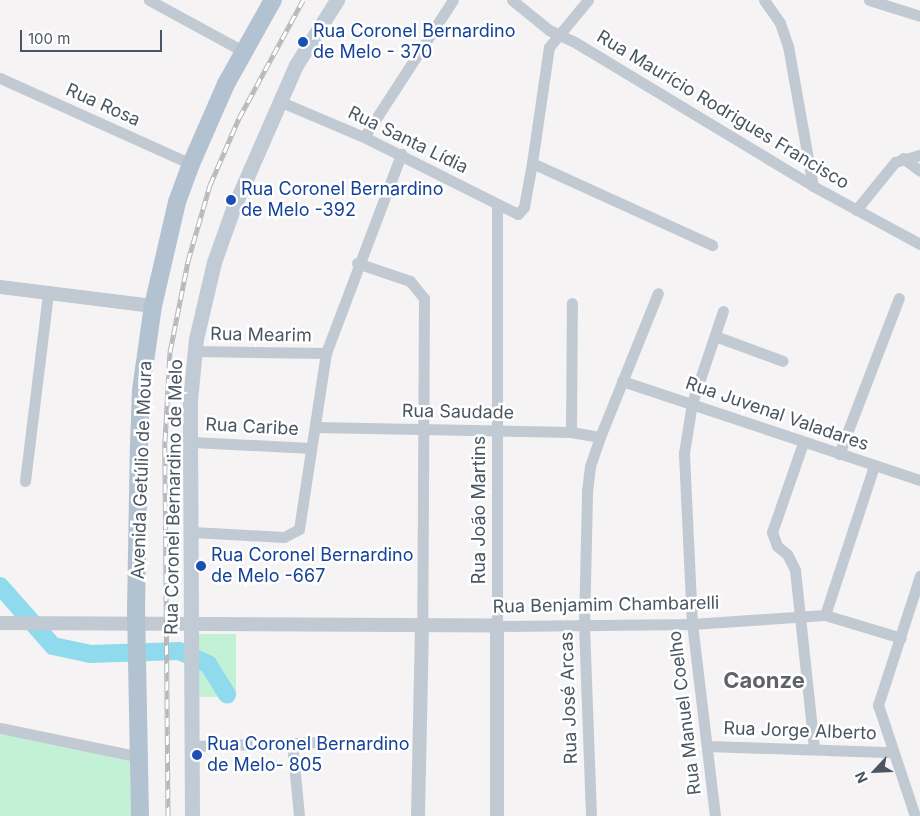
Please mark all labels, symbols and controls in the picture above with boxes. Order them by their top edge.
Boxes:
scale bar [22,20,165,52]
place label: Rua Coronel Bernardino de Melo - 370 [313,21,516,64]
street label: Rua Maurício Rodrigues Francisco [593,26,853,194]
text: 100 m [28,29,70,48]
marker: Rua Coronel Bernardino de Melo - 370 [297,36,309,48]
street label: Rua Rosa [62,79,144,131]
street label: Rua Santa Lídia [344,102,472,178]
place label: Rua Coronel Bernardino de Melo -392 [241,179,444,222]
marker: Rua Coronel Bernardino de Melo -392 [225,194,237,206]
street label: Rua Mearim [210,323,312,347]
street label: Rua Coronel Bernardino de Melo [161,359,187,635]
street label: Avenida Getúlio de Moura [127,360,157,580]
street label: Rua Juvenal Valadares [683,372,871,456]
street label: Rua Saudade [402,400,514,424]
street label: Rua Caribe [205,414,299,440]
street label: Rua João Martins [468,436,490,584]
place label: Rua Coronel Bernardino de Melo -667 [211,545,414,588]
marker: Rua Coronel Bernardino de Melo -667 [195,560,207,572]
street label: Rua Benjamim Chambarelli [492,592,720,618]
street label: Rua Manuel Coelho [664,630,706,796]
street label: Rua José Arcas [556,631,582,765]
district label: Caonze [723,668,805,694]
street label: Rua Jorge Alberto [723,718,877,744]
place label: Rua Coronel Bernardino de Melo- 805 [207,734,410,776]
north arrow [850,746,900,796]
marker: Rua Coronel Bernardino de Melo- 805 [191,749,203,761]
text: N [851,769,871,786]

